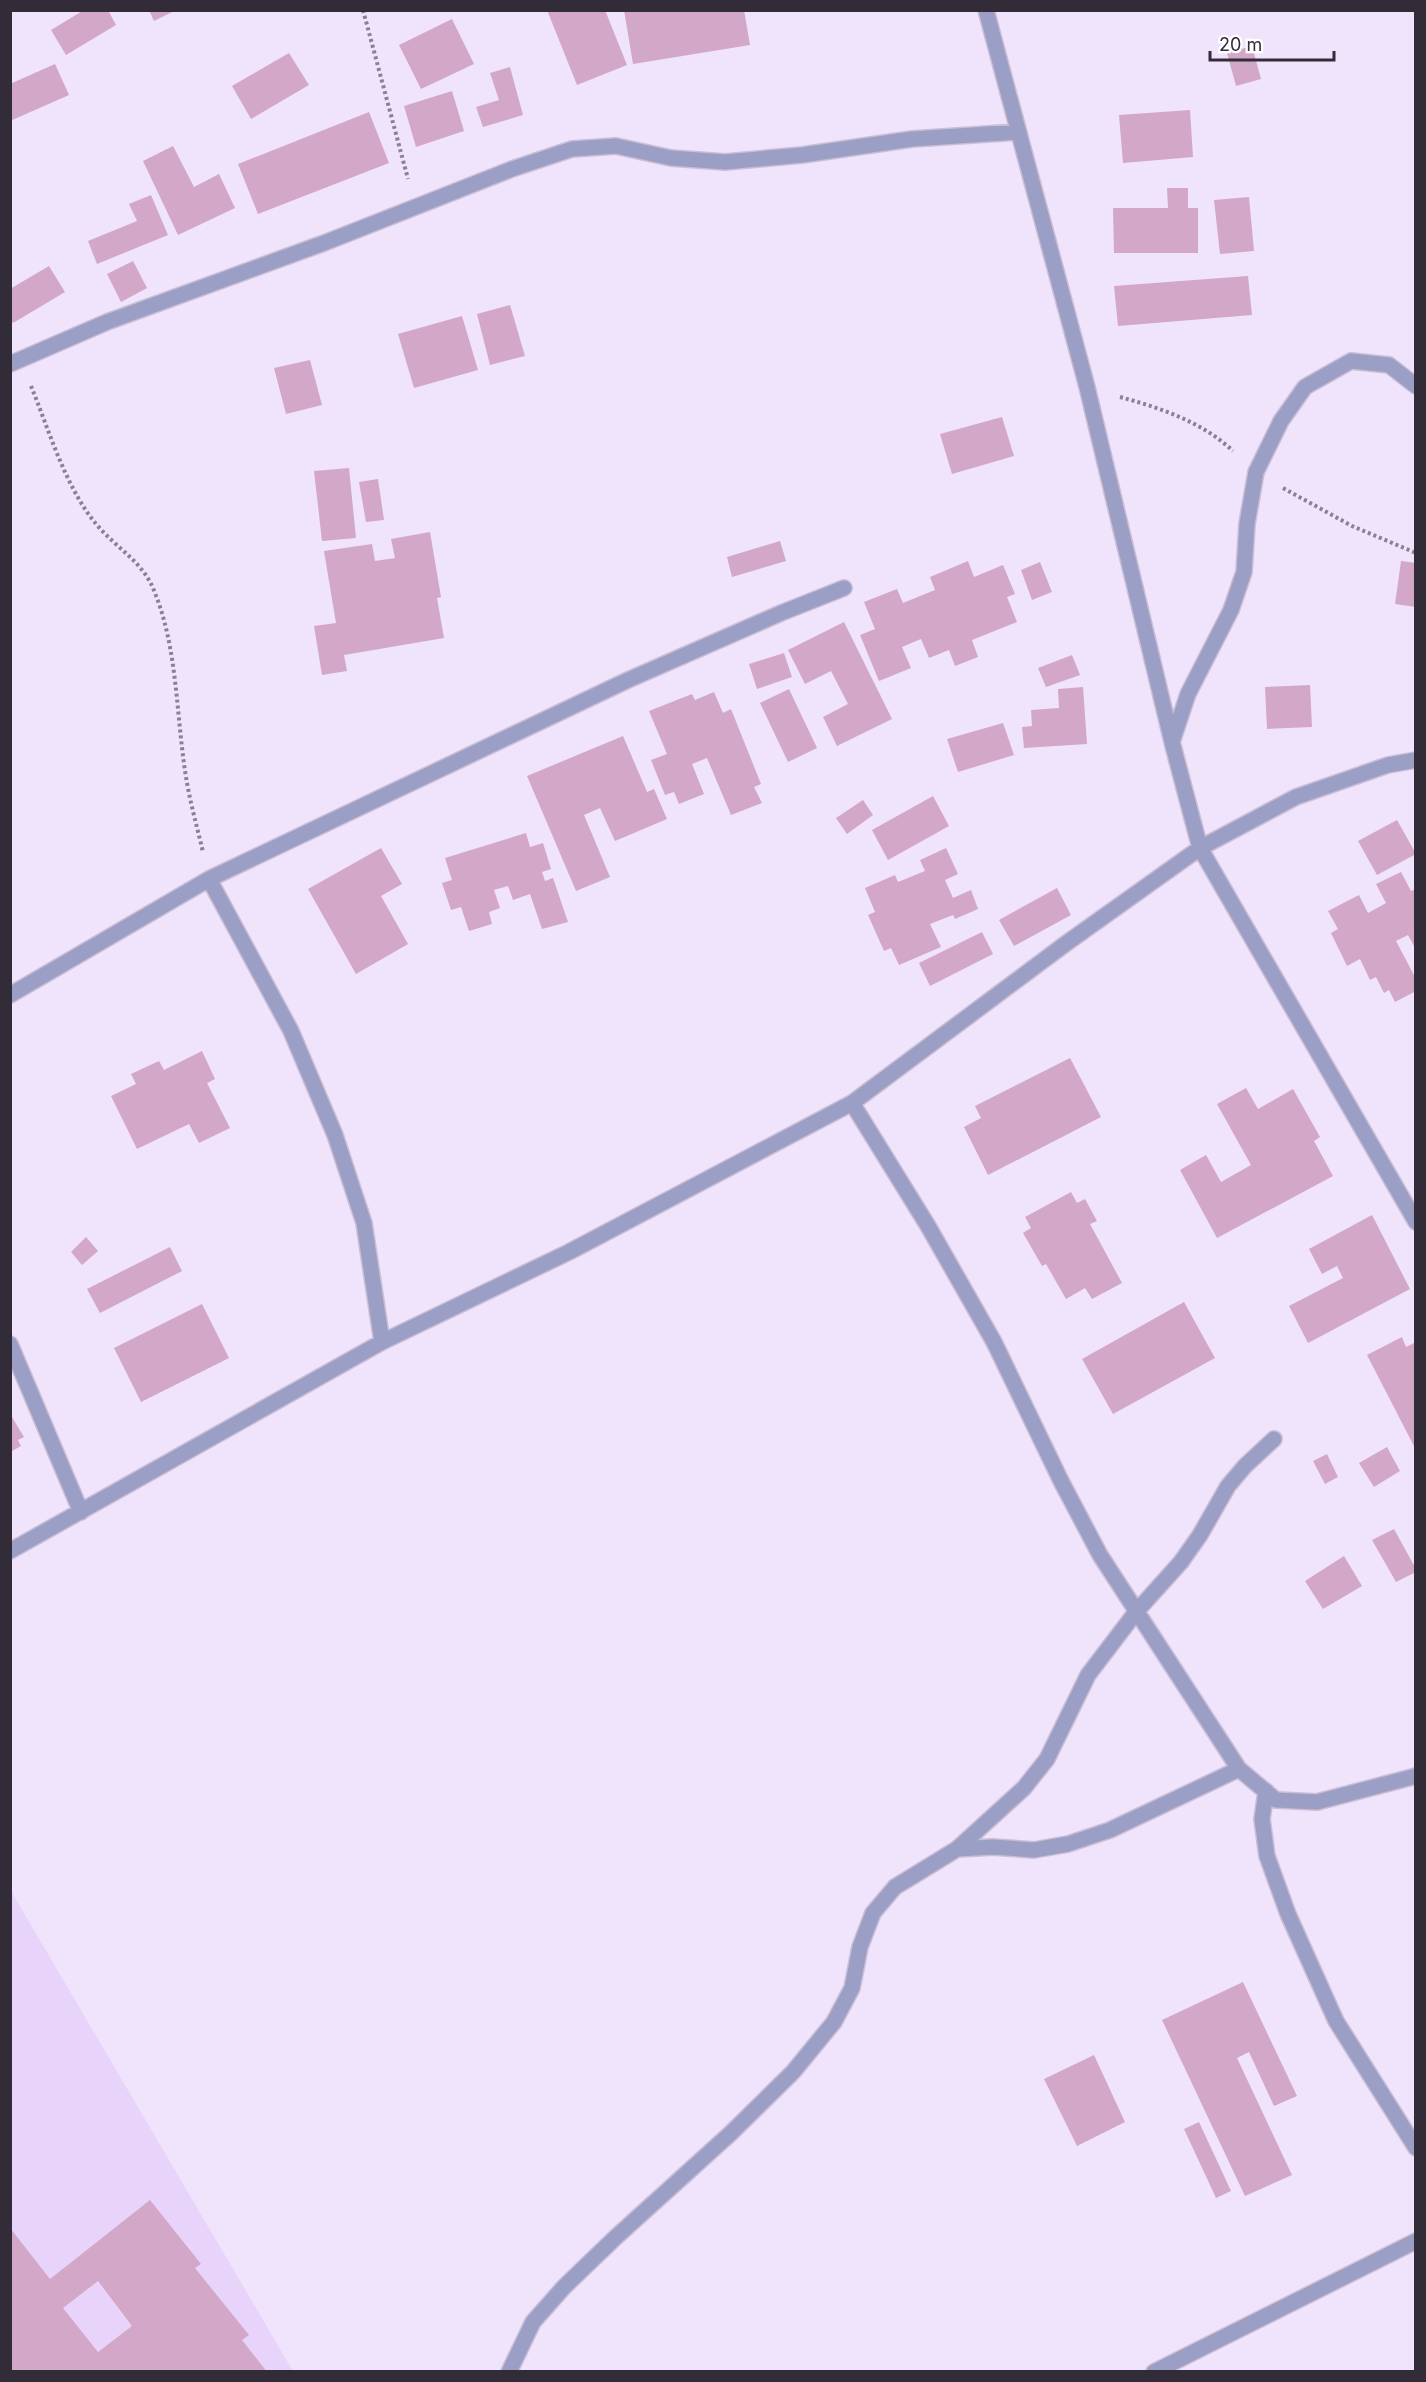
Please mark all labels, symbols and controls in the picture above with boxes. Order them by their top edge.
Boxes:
scale bar [1210,24,1334,62]
text: 20 m [1219,34,1262,55]

